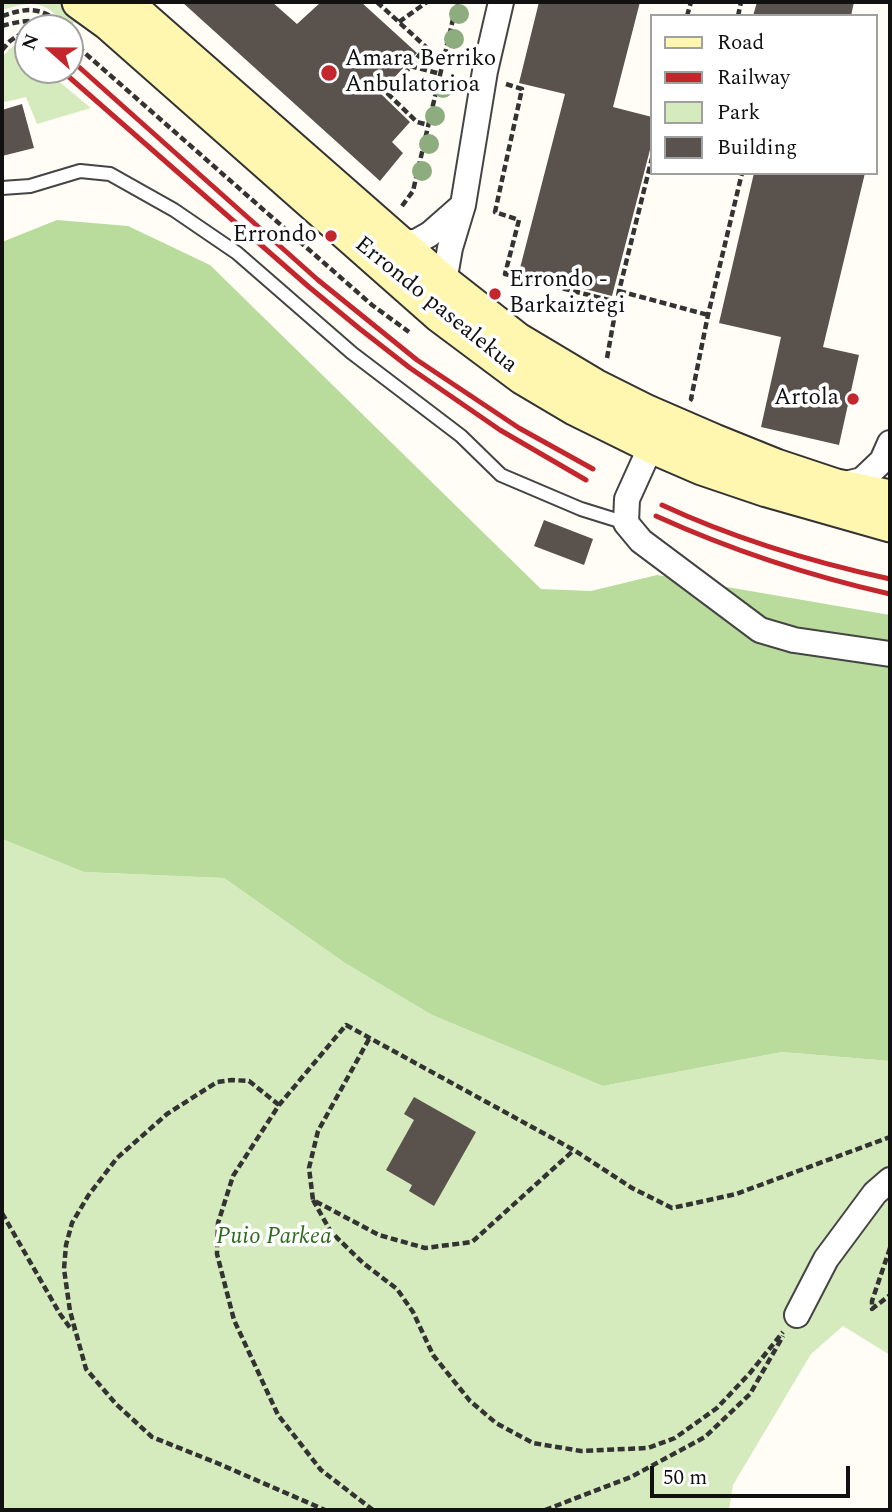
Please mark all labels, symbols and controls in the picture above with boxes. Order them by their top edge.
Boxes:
north arrow [14,14,84,84]
legend [650,14,878,175]
text: Road [717,27,764,59]
text: N [14,30,47,54]
place label: Amara Berriko Anbulatorioa [345,46,496,100]
text: Railway [717,62,790,94]
marker: Amara Berriko Anbulatorioa [319,63,339,83]
text: Park [717,97,760,129]
text: Building [717,132,797,164]
place label: Errondo [233,222,317,250]
marker: Errondo [323,228,339,244]
street label: Errondo pasealekua [348,232,522,380]
place label: Errondo - Barkaiztegi [509,267,626,321]
marker: Errondo - Barkaiztegi [487,286,503,302]
place label: Artola [774,385,839,413]
marker: Artola [845,391,861,407]
park label: Puio Parkea [216,1224,332,1252]
scale bar [654,1452,854,1496]
text: 50 m [663,1462,707,1494]

